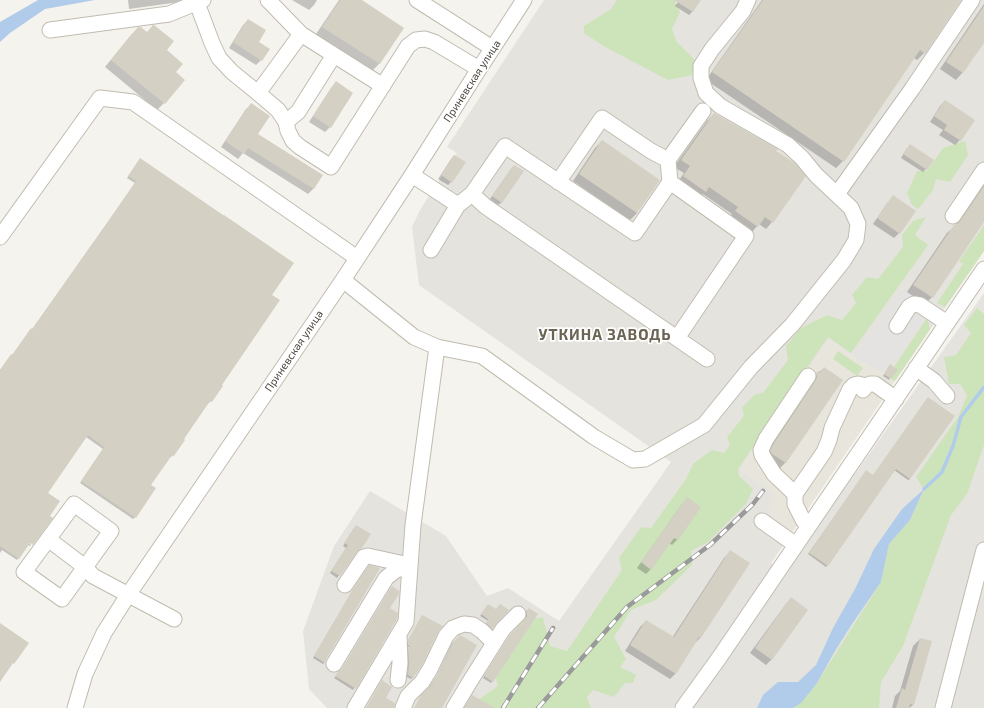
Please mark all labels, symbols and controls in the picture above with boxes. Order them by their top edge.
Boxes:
street label: Приневская улица [441,37,503,125]
street label: Приневская улица [262,308,326,394]
district label: УТКИНА ЗАВОДЬ [539,326,671,344]

